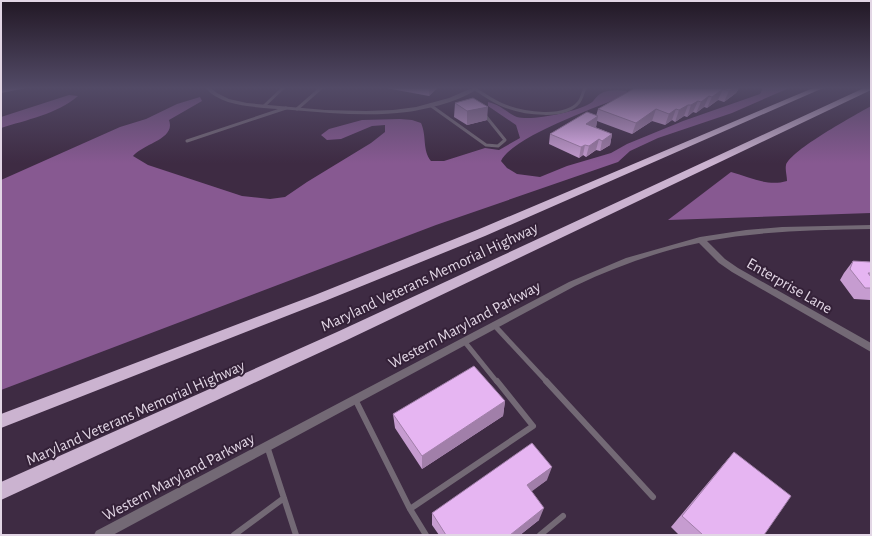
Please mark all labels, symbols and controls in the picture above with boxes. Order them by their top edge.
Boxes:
street label: Maryland Veterans Memorial Highway [318,219,541,335]
street label: Enterprise Lane [744,255,835,317]
street label: Western Maryland Parkway [386,278,544,373]
street label: Maryland Veterans Memorial Highway [24,357,248,469]
street label: Western Maryland Parkway [100,430,258,525]

